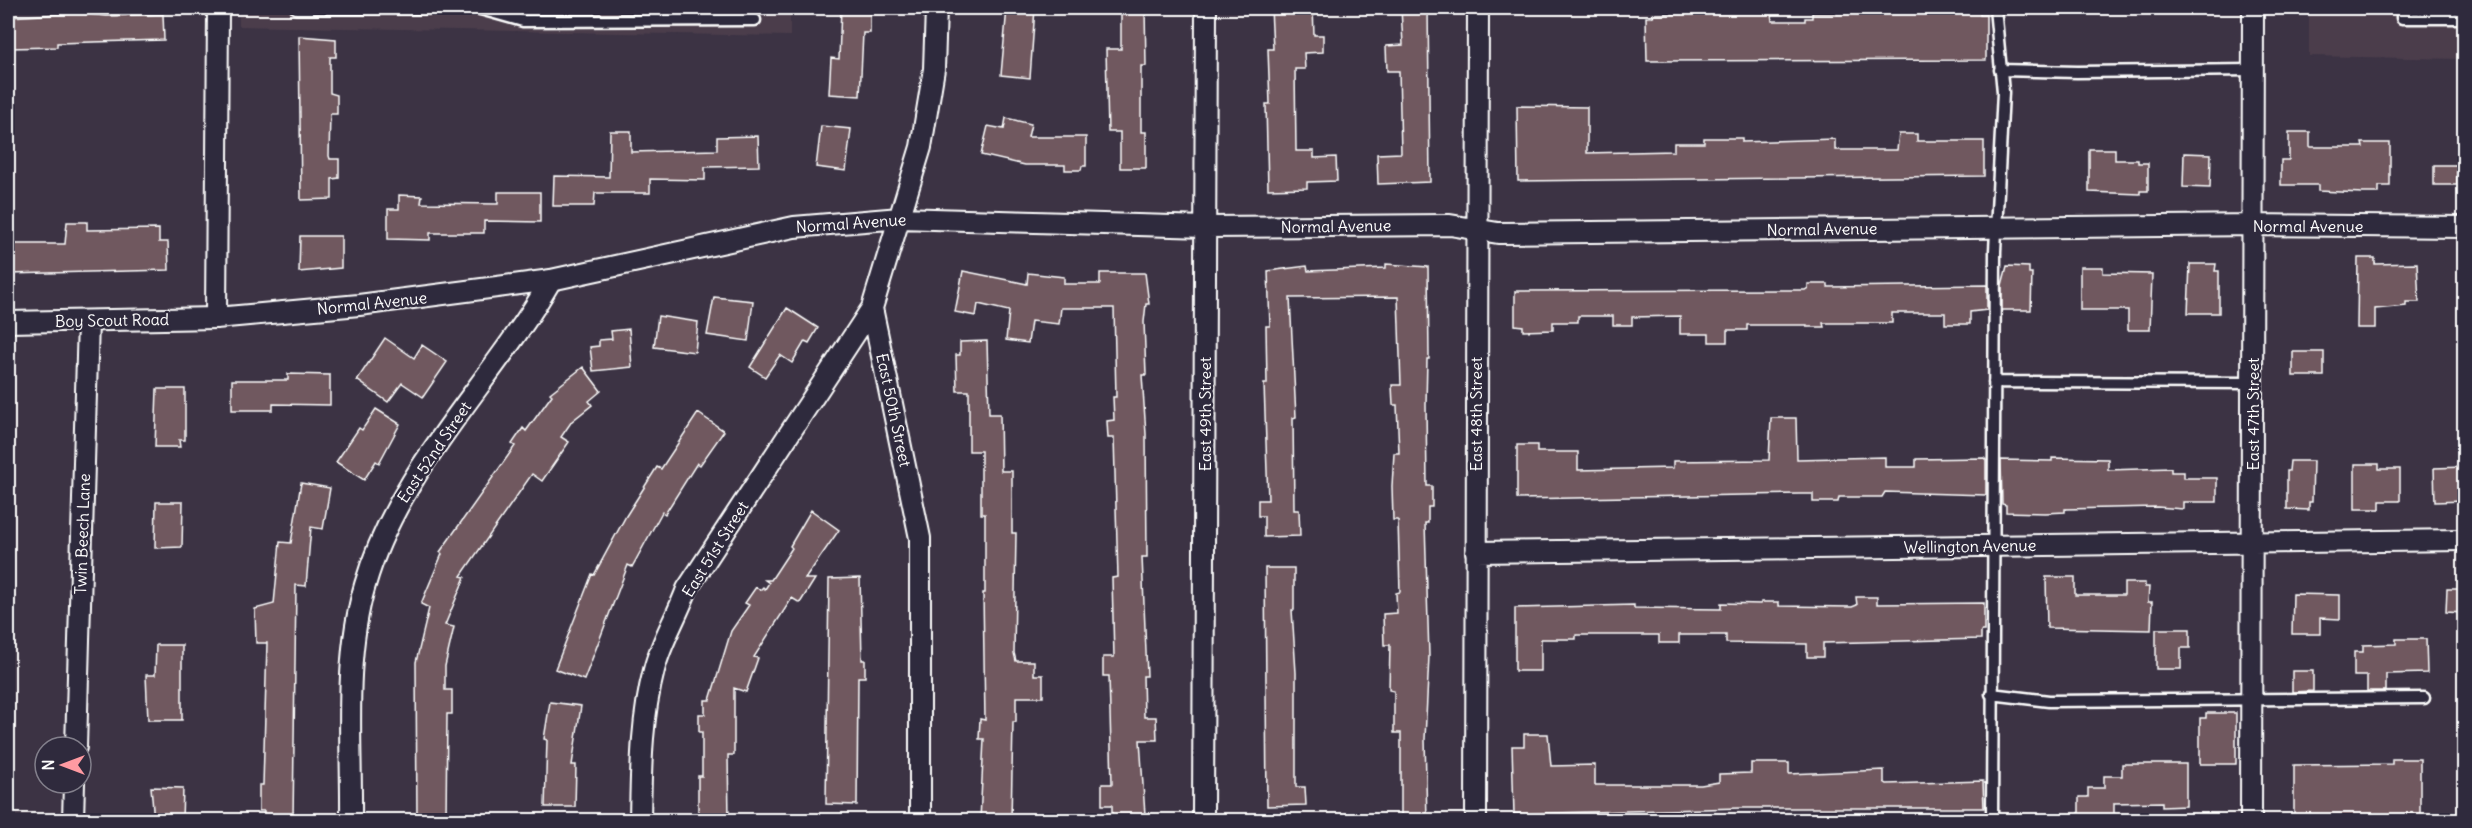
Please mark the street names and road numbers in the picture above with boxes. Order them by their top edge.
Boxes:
street label: Normal Avenue [795,209,907,237]
street label: Normal Avenue [1281,215,1391,237]
street label: Normal Avenue [2253,216,2363,236]
street label: Normal Avenue [1767,218,1877,240]
street label: Normal Avenue [316,287,428,319]
street label: Boy Scout Road [55,309,169,331]
street label: East 50th Street [872,351,916,469]
street label: East 49th Street [1195,356,1215,471]
street label: East 48th Street [1466,356,1486,471]
street label: East 47th Street [2243,357,2263,470]
street label: East 52nd Street [393,397,476,506]
street label: Twin Beech Lane [70,473,94,595]
street label: East 51st Street [677,497,753,601]
street label: Wellington Avenue [1904,535,2036,557]

